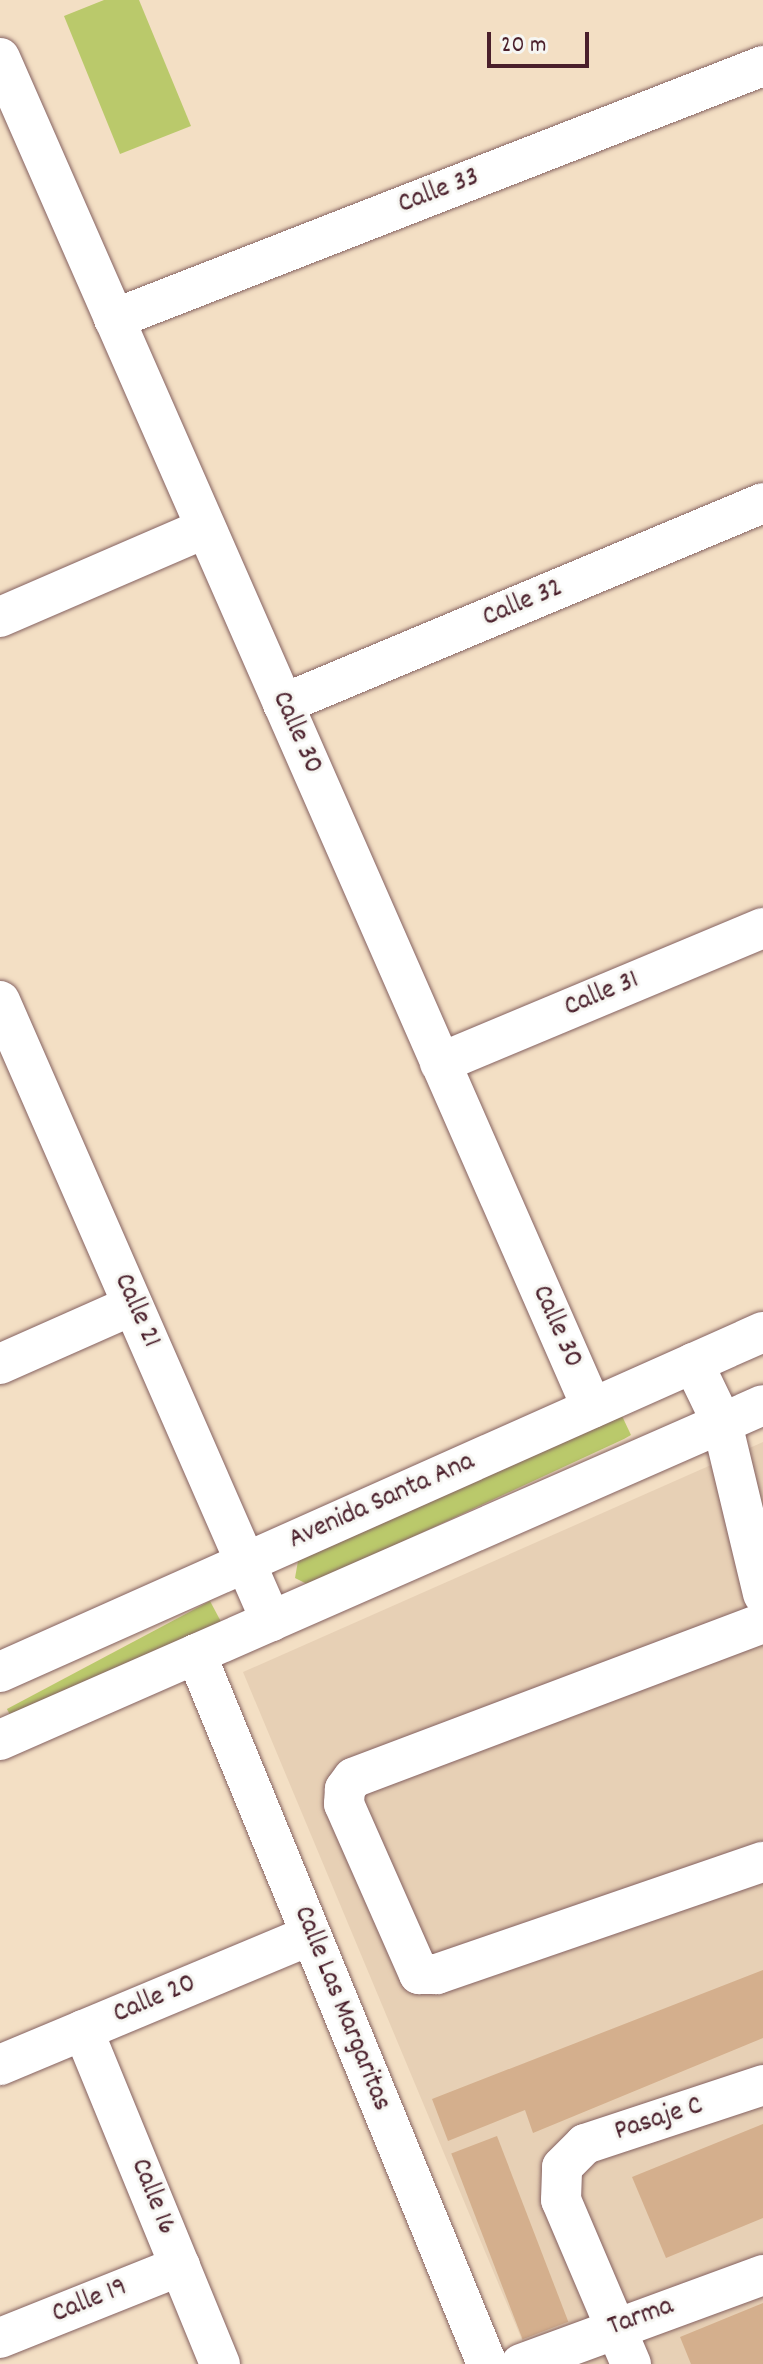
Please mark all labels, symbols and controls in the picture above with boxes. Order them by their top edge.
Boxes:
scale bar [491,16,593,66]
text: 20 m [501,29,547,63]
street label: Calle 33 [394,161,484,223]
street label: Calle 32 [478,572,568,636]
street label: Calle 30 [263,687,329,779]
street label: Calle 31 [560,964,644,1026]
street label: Calle 21 [105,1269,167,1353]
street label: Calle 30 [523,1281,589,1373]
street label: Avenida Santa Ana [284,1446,480,1558]
street label: Calle Las Margaritas [285,1902,397,2116]
street label: Calle 20 [109,1968,201,2032]
street label: Pasaje C [611,2090,707,2150]
street label: Calle 16 [122,2154,182,2240]
street label: Calle 19 [48,2272,132,2332]
street label: Tarma [604,2291,678,2345]

